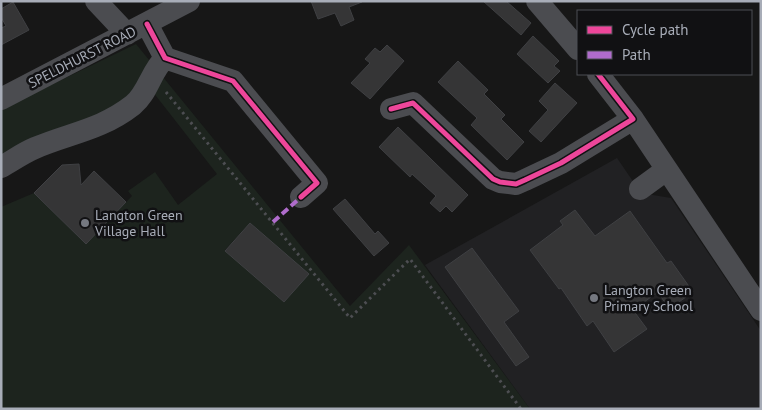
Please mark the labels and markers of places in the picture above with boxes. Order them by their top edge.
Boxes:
place label: Langton Green Village Hall [94,206,183,240]
marker: Langton Green Village Hall [79,217,91,229]
place label: Langton Green Primary School [604,281,693,315]
marker: Langton Green Primary School [588,292,600,304]

